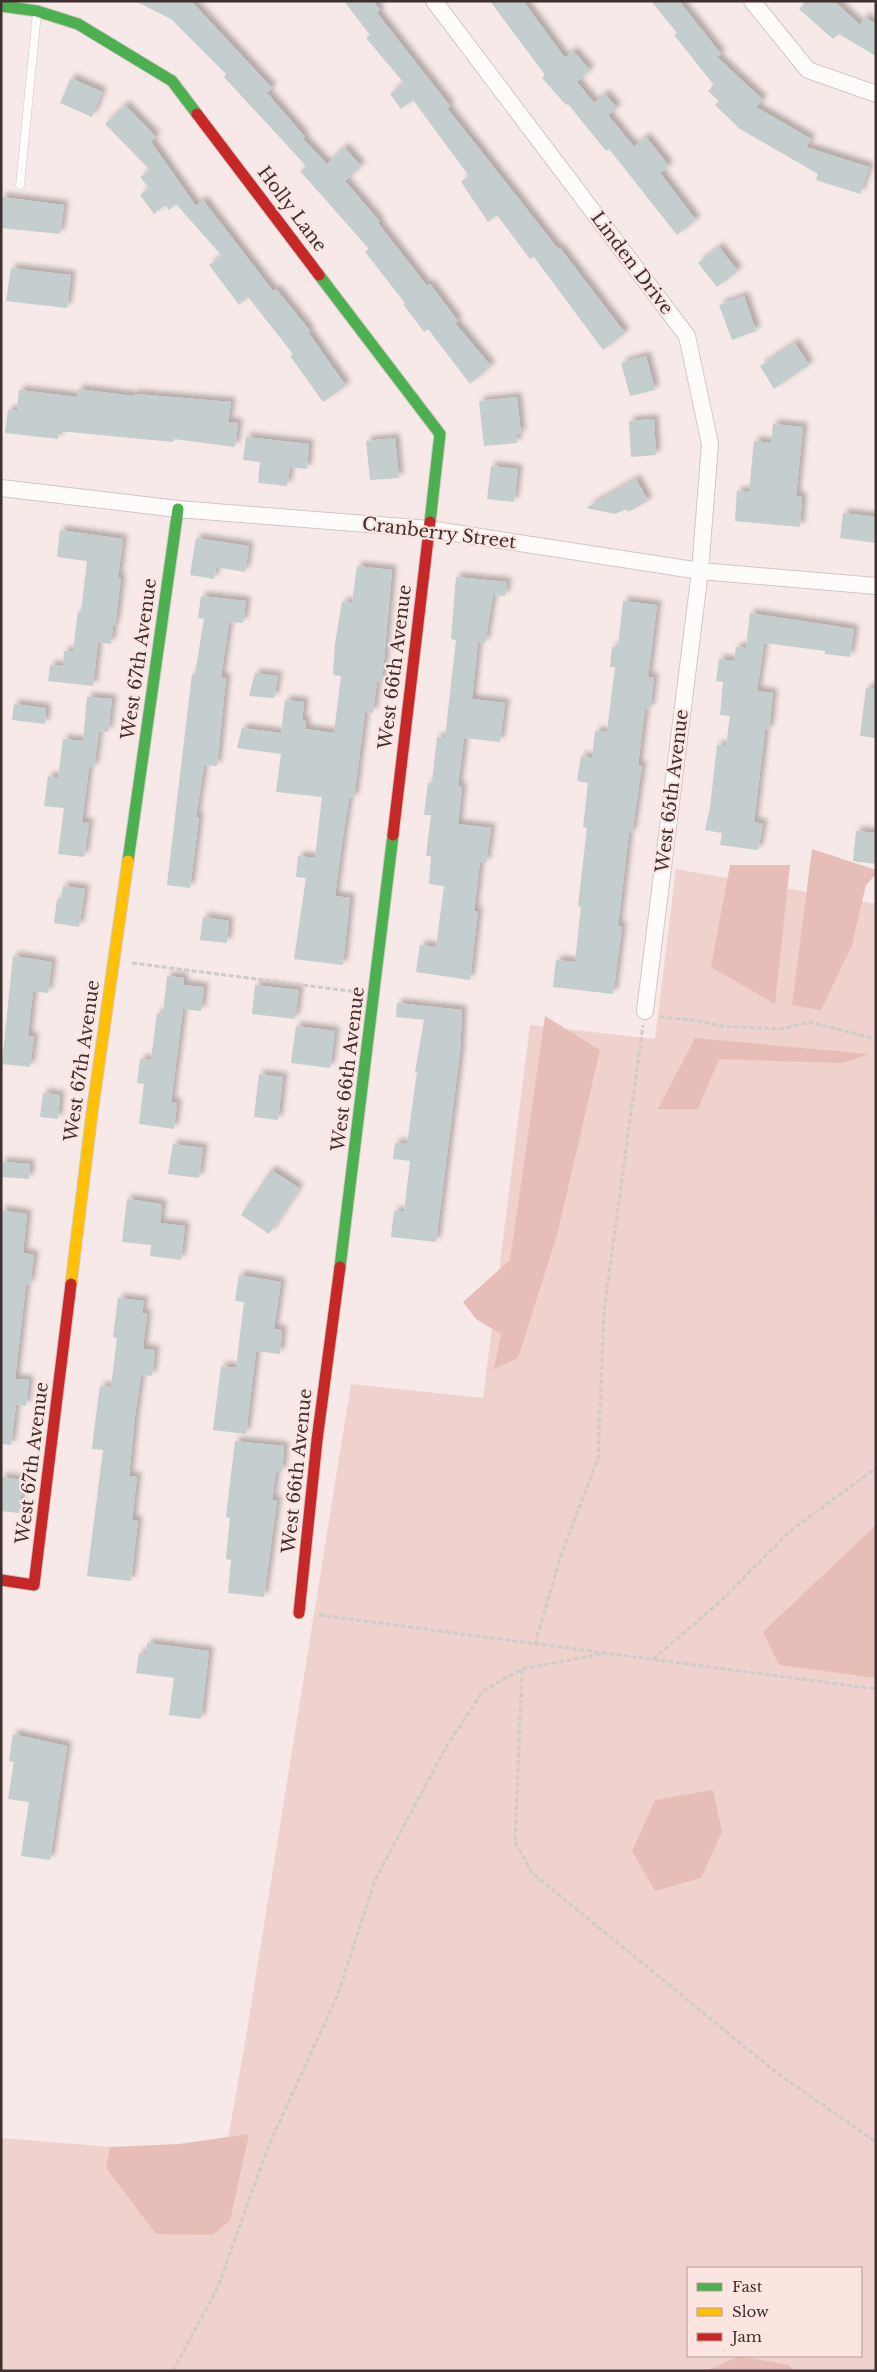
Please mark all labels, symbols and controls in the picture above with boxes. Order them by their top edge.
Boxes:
street label: Holly Lane [253,162,331,256]
street label: Linden Drive [586,207,678,319]
street label: Cranberry Street [361,513,517,553]
street label: West 67th Avenue [117,577,161,742]
street label: West 66th Avenue [374,583,416,752]
street label: West 65th Avenue [651,708,693,875]
street label: West 67th Avenue [60,979,104,1144]
street label: West 66th Avenue [327,985,369,1154]
street label: West 67th Avenue [11,1381,53,1546]
street label: West 66th Avenue [277,1388,317,1555]
legend [687,2267,862,2357]
text: Fast [732,2277,763,2296]
text: Slow [732,2302,769,2321]
text: Jam [730,2327,762,2346]

